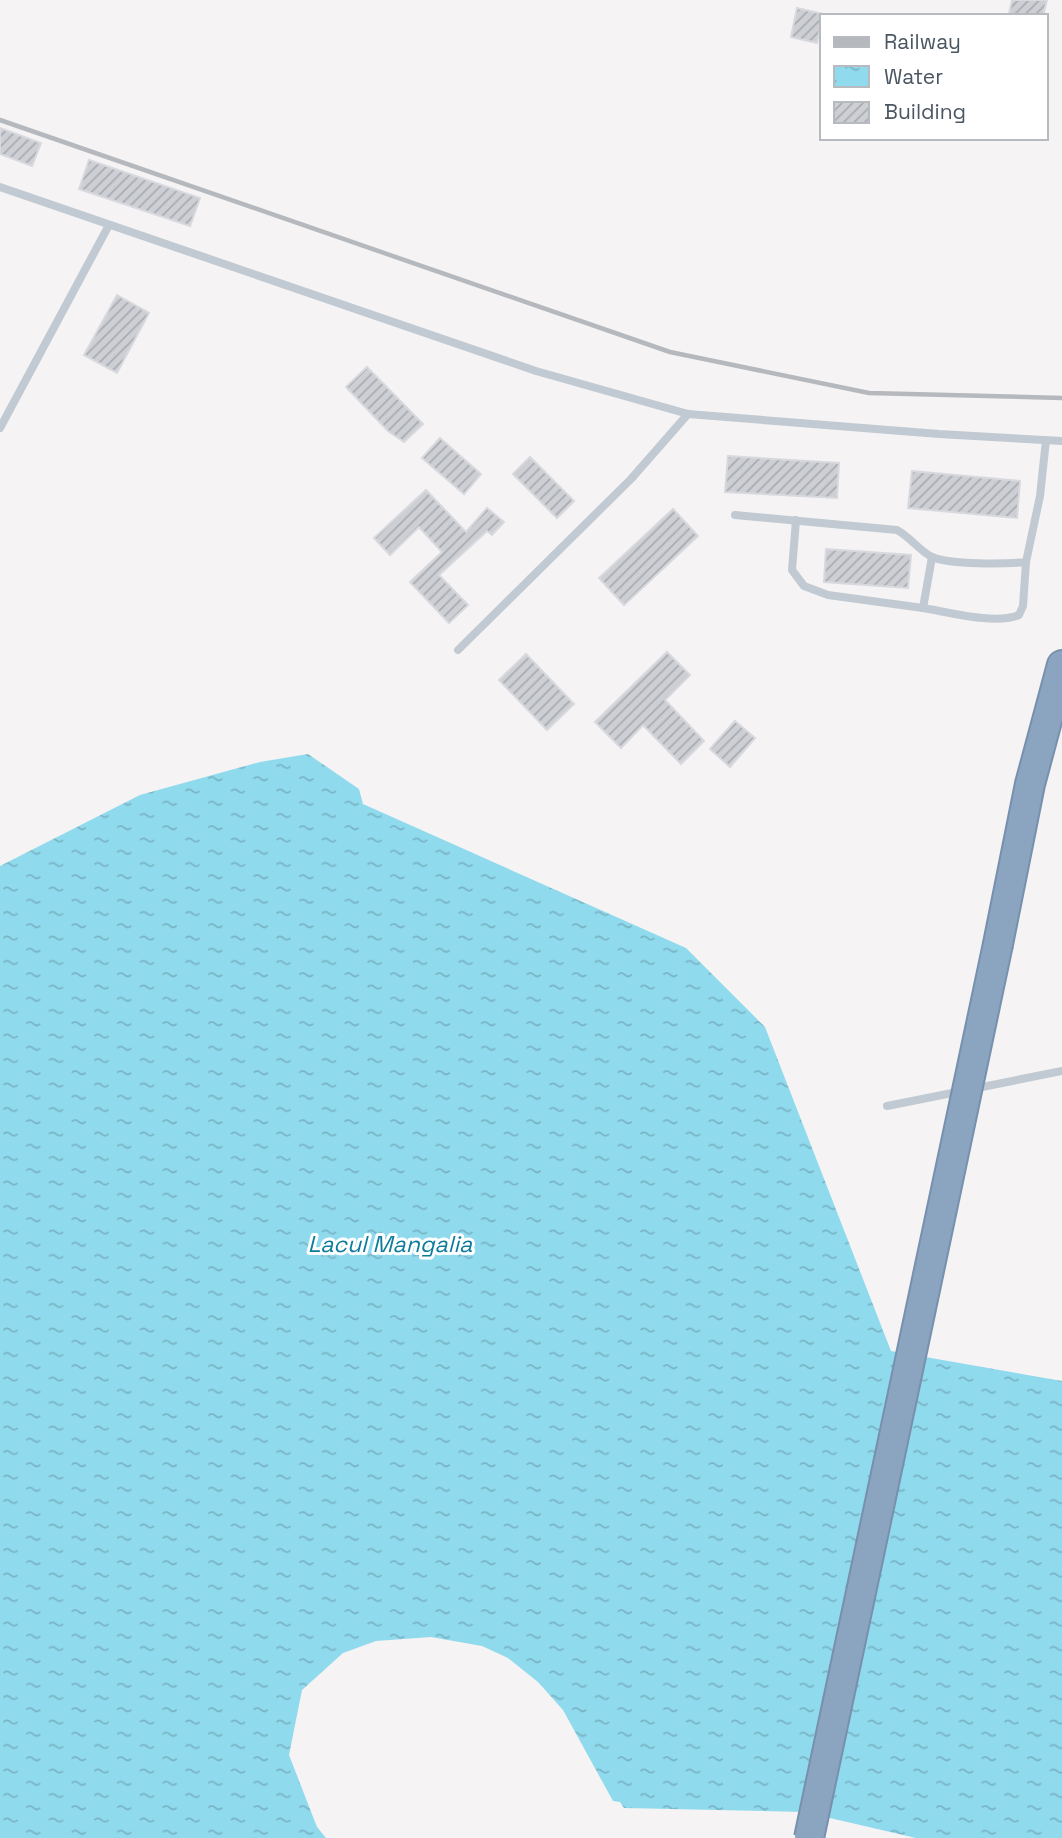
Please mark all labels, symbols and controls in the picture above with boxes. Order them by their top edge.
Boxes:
legend [820,14,1048,140]
text: Railway [884,28,961,55]
text: Water [884,63,943,90]
text: Building [884,98,966,125]
water label: Lacul Mangalia [308,1229,473,1259]

